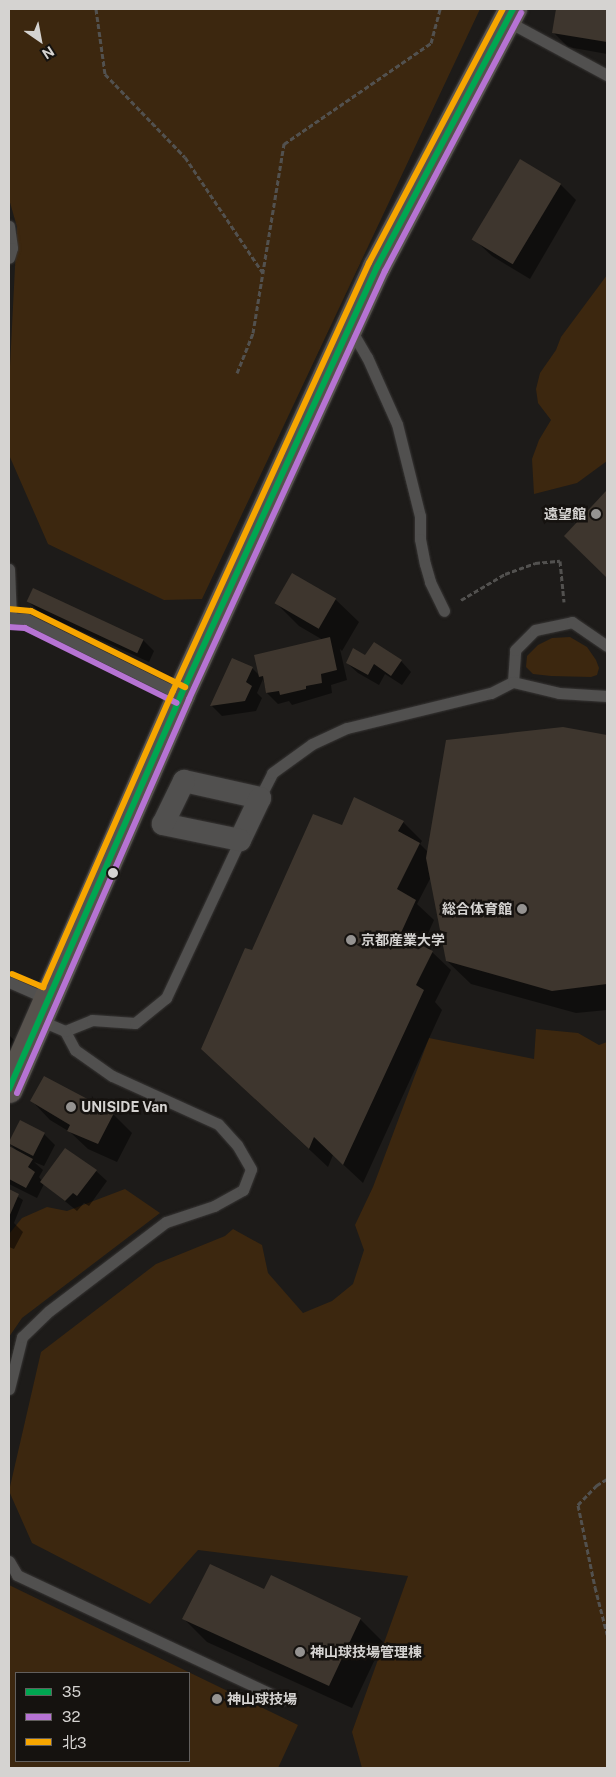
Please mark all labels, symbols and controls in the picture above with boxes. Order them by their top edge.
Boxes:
north arrow [15,15,65,65]
text: N [39,43,57,62]
place label: 遠望館 [544,506,586,522]
marker: 遠望館 [590,508,602,520]
unlabelled marker [108,868,118,878]
place label: 総合体育館 [442,901,512,917]
marker: 総合体育館 [516,903,528,915]
place label: 京都産業大学 [361,932,445,948]
marker: 京都産業大学 [345,934,357,946]
place label: UNISIDE Van [81,1099,168,1115]
marker: UNISIDE Van [65,1101,77,1113]
place label: 神山球技場管理棟 [310,1644,422,1660]
marker: 神山球技場管理棟 [294,1646,306,1658]
legend [15,1672,190,1762]
text: 35 [62,1683,81,1700]
place label: 神山球技場 [227,1691,297,1707]
marker: 神山球技場 [211,1693,223,1705]
text: 32 [62,1708,80,1725]
text: 北3 [62,1734,86,1751]

